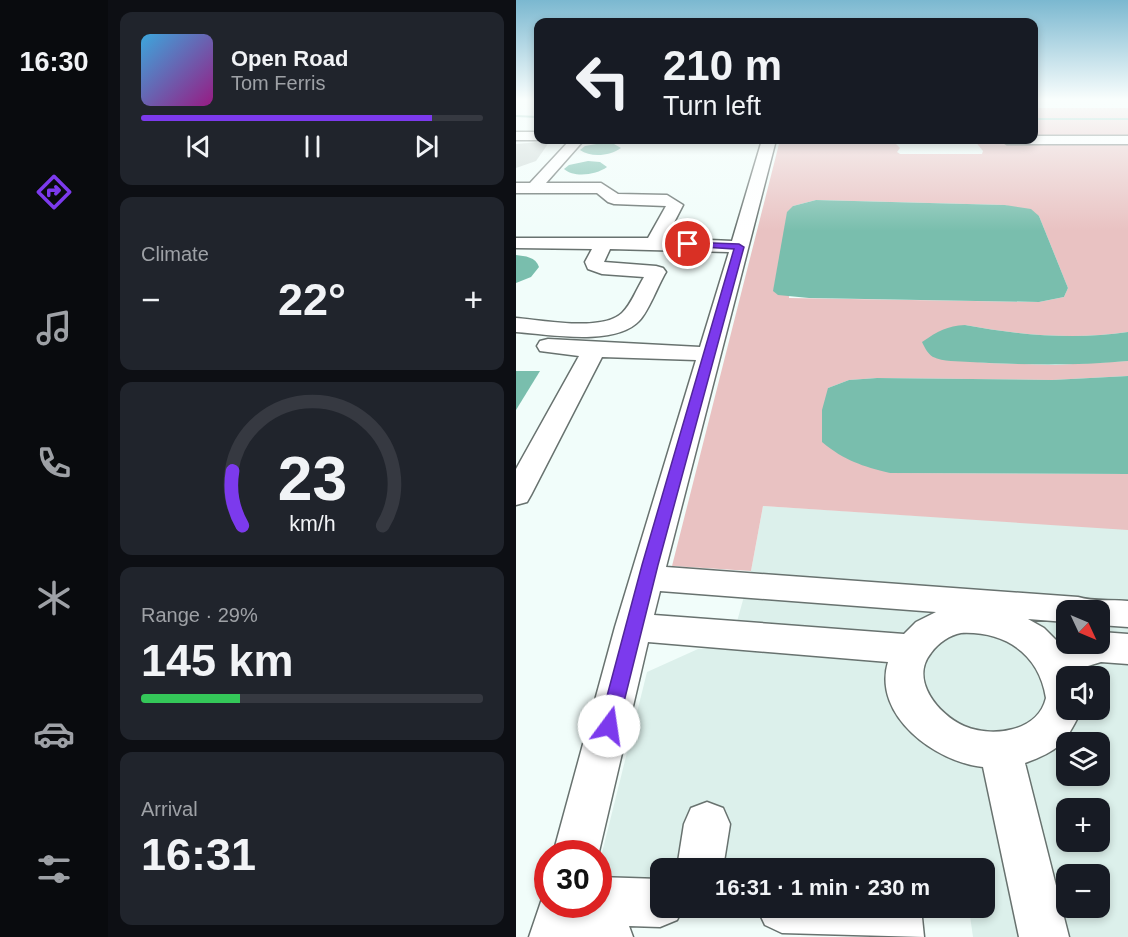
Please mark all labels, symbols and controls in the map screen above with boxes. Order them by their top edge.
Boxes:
icon: left [564,42,642,120]
text: 210 m [663,42,782,89]
text: Open Road [231,46,348,71]
text: 16:30 [19,47,89,77]
text: Tom Ferris [231,72,325,94]
text: Turn left [663,91,761,121]
icon: previous [182,130,215,163]
icon: pause [296,130,329,163]
icon: next [410,130,443,163]
icon: directions [33,171,75,213]
pin [662,218,713,269]
icon: arrive [671,227,704,260]
text: Climate [141,243,209,265]
text: 22° [278,274,346,325]
text: − [141,281,160,318]
text: + [464,281,483,318]
icon: music [33,307,75,349]
icon: phone [33,442,75,484]
text: 23 [277,444,347,513]
text: km/h [289,512,335,536]
icon: climate [33,577,75,619]
north arrow [1056,600,1110,654]
map controls [1056,600,1110,918]
text: Range · 29% [141,604,258,626]
text: 145 km [141,635,294,686]
button: sound [1056,666,1110,720]
position arrow [577,694,641,758]
icon: car [33,713,75,755]
button: layers [1056,732,1110,786]
text: Arrival [141,798,198,820]
button: + [1056,798,1110,852]
text: 16:31 [141,829,256,880]
speed limit sign: 30 [534,840,612,918]
icon: filters [33,848,75,890]
button: − [1056,864,1110,918]
text: 16:31 · 1 min · 230 m [715,875,930,900]

